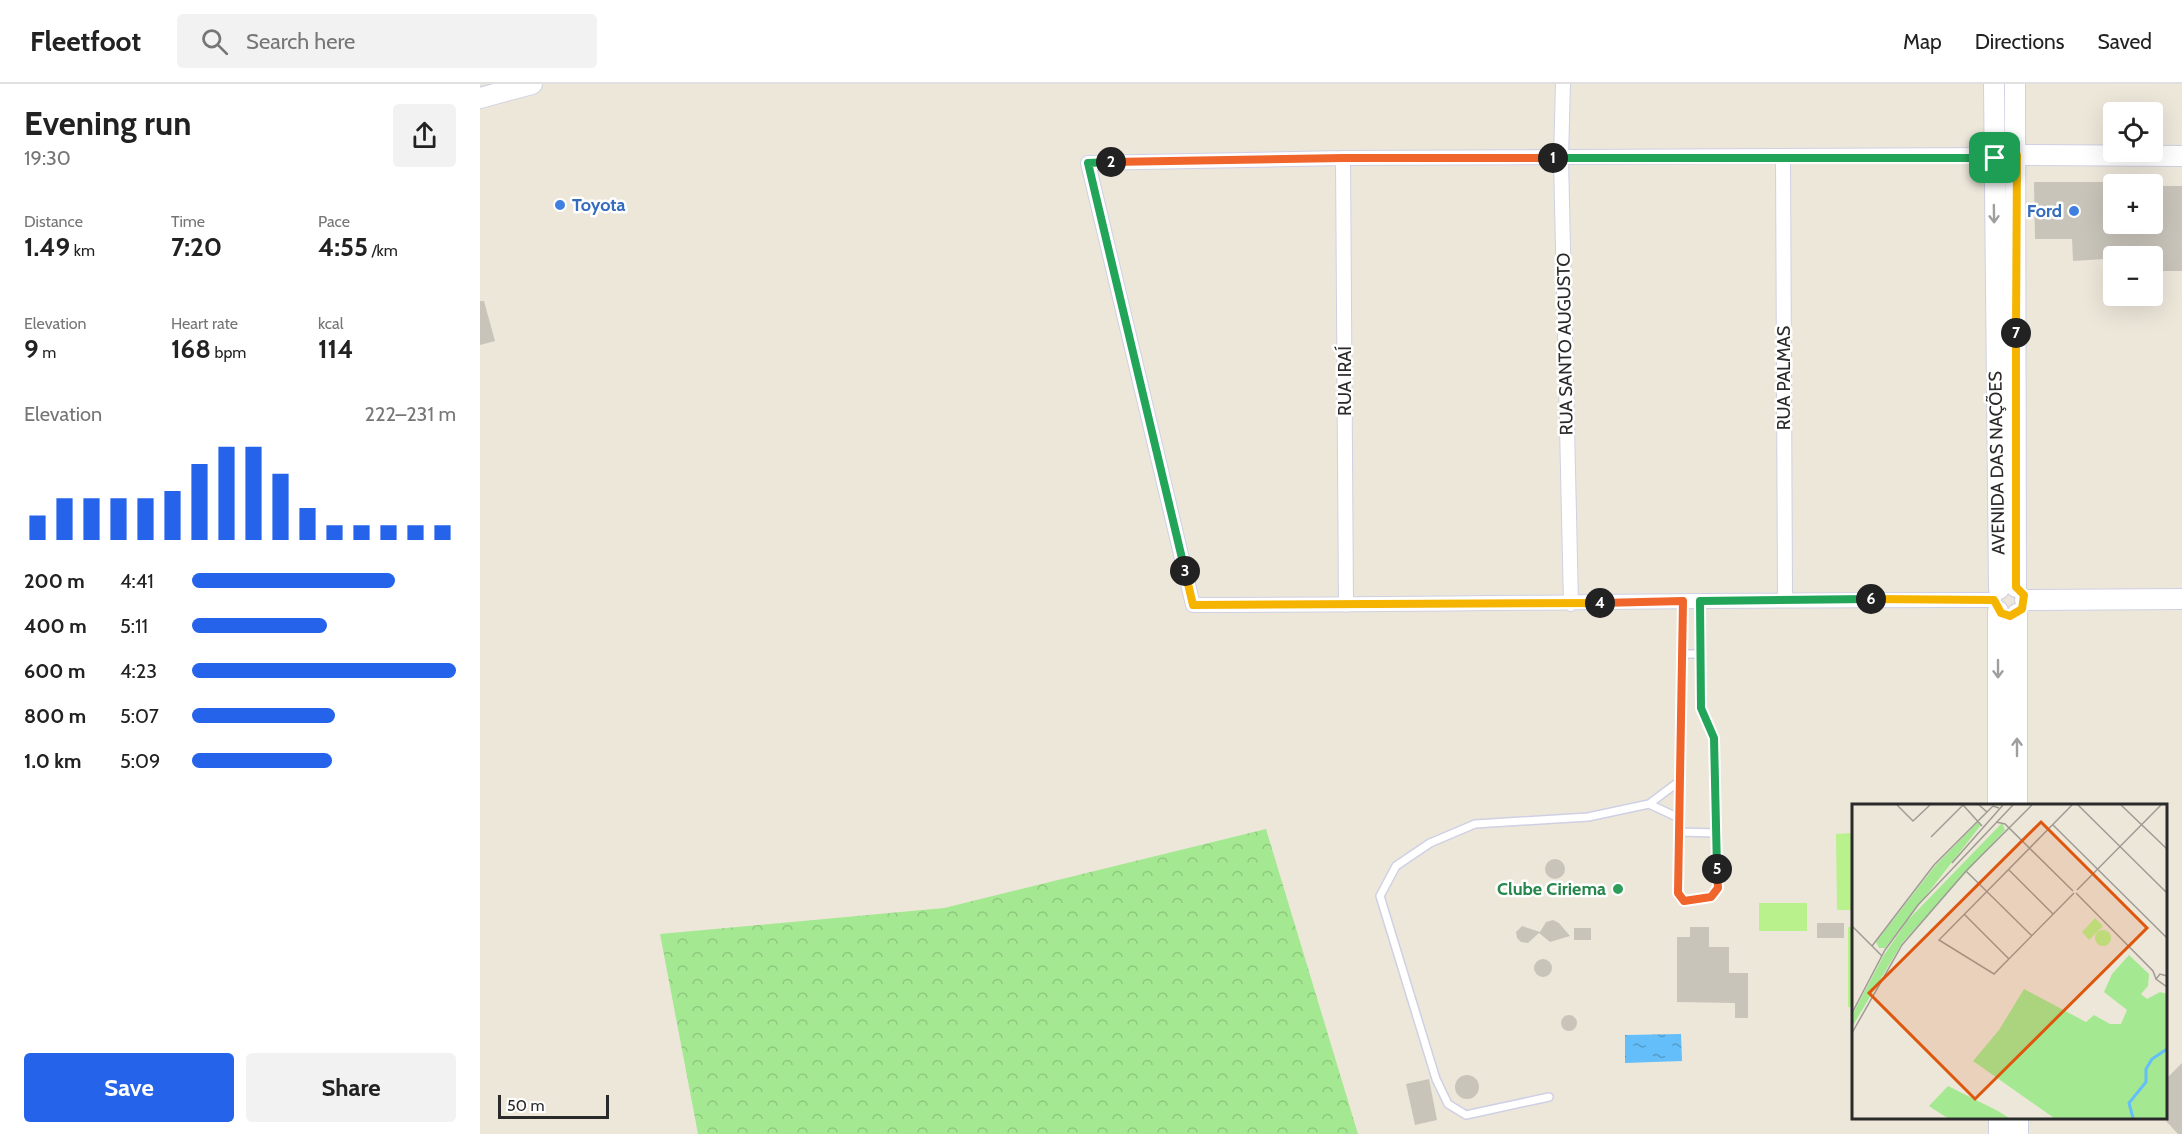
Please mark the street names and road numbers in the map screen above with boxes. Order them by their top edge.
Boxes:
street label: RUA SANTO AUGUSTO [1552,252,1578,435]
street label: RUA PALMAS [1773,326,1795,430]
street label: RUA IRAÍ [1334,346,1356,416]
street label: AVENIDA DAS NAÇÕES [1984,371,2010,555]

